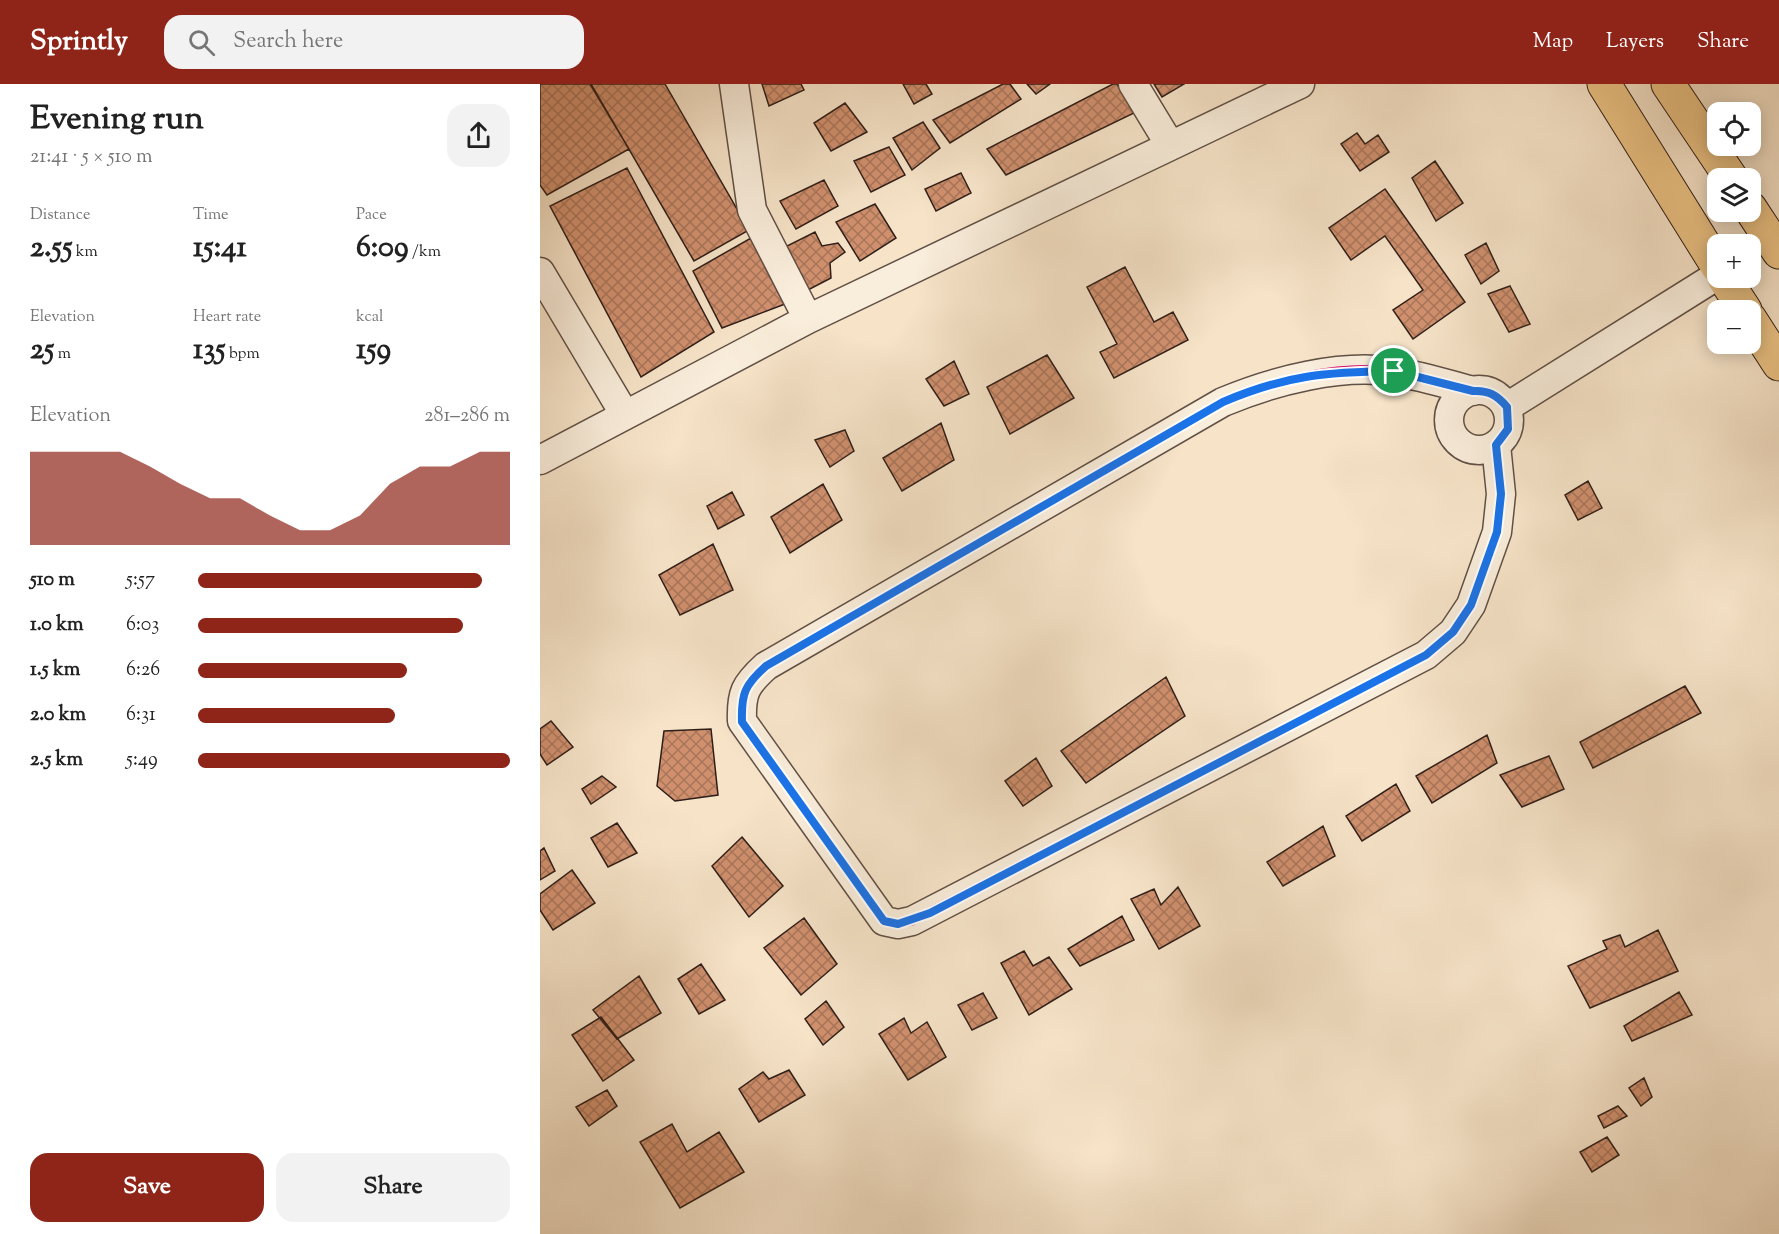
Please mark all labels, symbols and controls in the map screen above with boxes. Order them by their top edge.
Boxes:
search box [164,15,584,69]
text: Sprintly [30,22,128,62]
icon: search [185,26,218,59]
text: Search here [233,26,343,58]
text: Map [1533,27,1573,57]
text: Layers [1606,27,1664,57]
text: Share [1697,27,1749,57]
text: Evening run [30,96,204,144]
map controls [1707,102,1761,354]
button: locate [1707,102,1761,156]
button: share [447,104,510,167]
text: 21:41 · 5 × 510 m [30,143,153,172]
button: layers [1707,168,1761,222]
text: Distance [30,204,90,227]
text: Time [193,204,229,227]
text: Pace [356,204,387,227]
text: 2.55 [30,227,72,270]
text: 15:41 [193,227,247,270]
text: 6:09 [356,227,409,270]
button: + [1707,234,1761,288]
text: km [72,241,98,264]
text: /km [409,241,441,264]
button: − [1707,300,1761,354]
text: Elevation [30,306,95,329]
text: Heart rate [193,306,261,329]
text: kcal [356,306,384,329]
text: 25 [30,329,54,372]
text: 135 [193,329,226,372]
text: 159 [356,329,391,372]
text: m [54,343,71,366]
text: bpm [226,343,260,366]
pin [1368,345,1419,396]
icon: arrive [1377,354,1410,387]
text: Elevation [30,402,111,431]
text: 281–286 m [424,402,510,431]
text: 510 m [30,566,75,595]
text: 5:57 [126,566,155,595]
text: 1.0 km [30,611,84,640]
text: 6:03 [126,611,159,640]
text: 1.5 km [30,656,80,685]
text: 6:26 [126,656,160,685]
text: 2.0 km [30,701,86,730]
text: 6:31 [126,701,156,730]
text: 2.5 km [30,746,83,775]
text: 5:49 [126,746,158,775]
button: Save [30,1153,264,1222]
button: Share [276,1153,510,1222]

